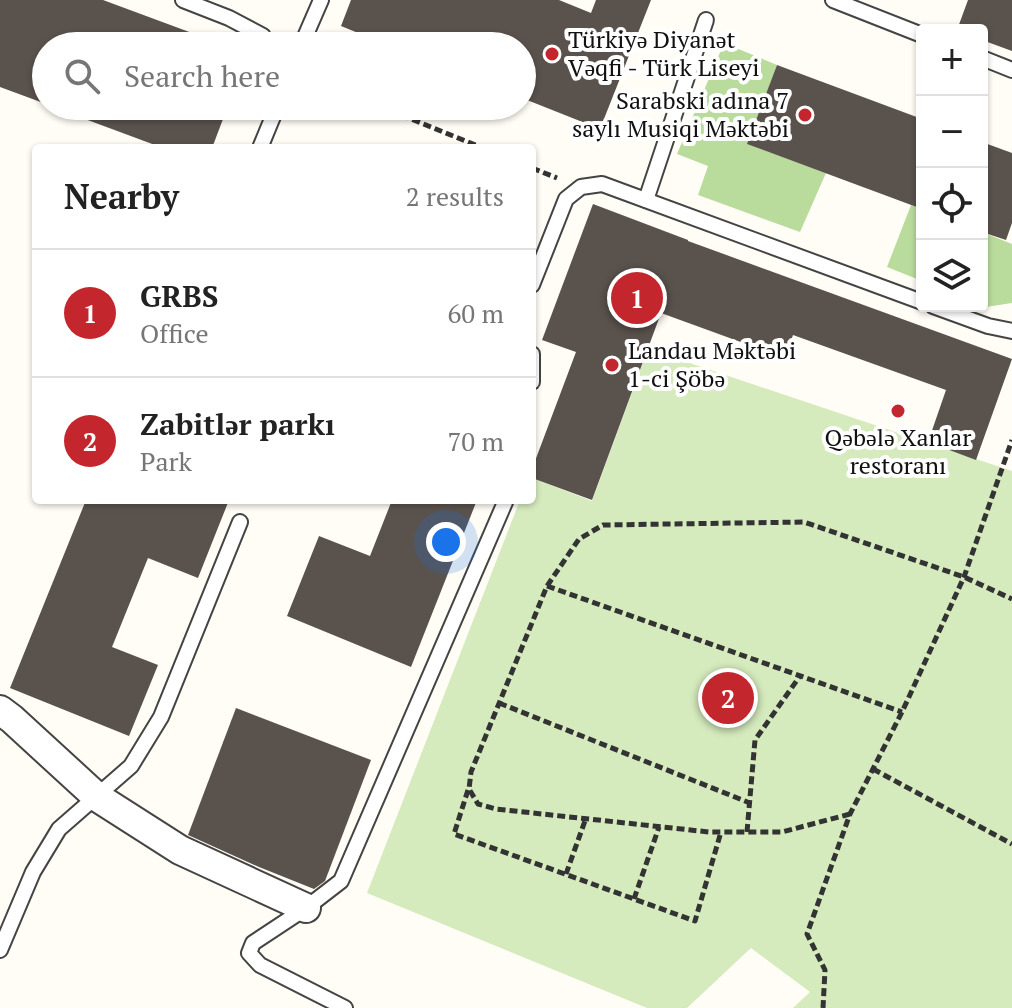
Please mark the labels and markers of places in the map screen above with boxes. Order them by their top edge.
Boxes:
place label: Türkiyə Diyanət Vəqfi - Türk Liseyi [568,23,759,83]
marker: Türkiyə Diyanət Vəqfi - Türk Liseyi [543,45,561,63]
place label: Sarabski adına 7 saylı Musiqi Məktəbi [572,84,789,144]
marker: Sarabski adına 7 saylı Musiqi Məktəbi [796,106,814,124]
pin: 1 [611,268,663,328]
place label: Landau Məktəbi 1-ci Şöbə [628,334,796,394]
marker: Landau Məktəbi 1-ci Şöbə [603,356,621,374]
marker: Qəbələ Xanlar restoranı [889,402,907,420]
place label: Qəbələ Xanlar restoranı [825,421,972,481]
pin: 2 [702,668,754,728]

